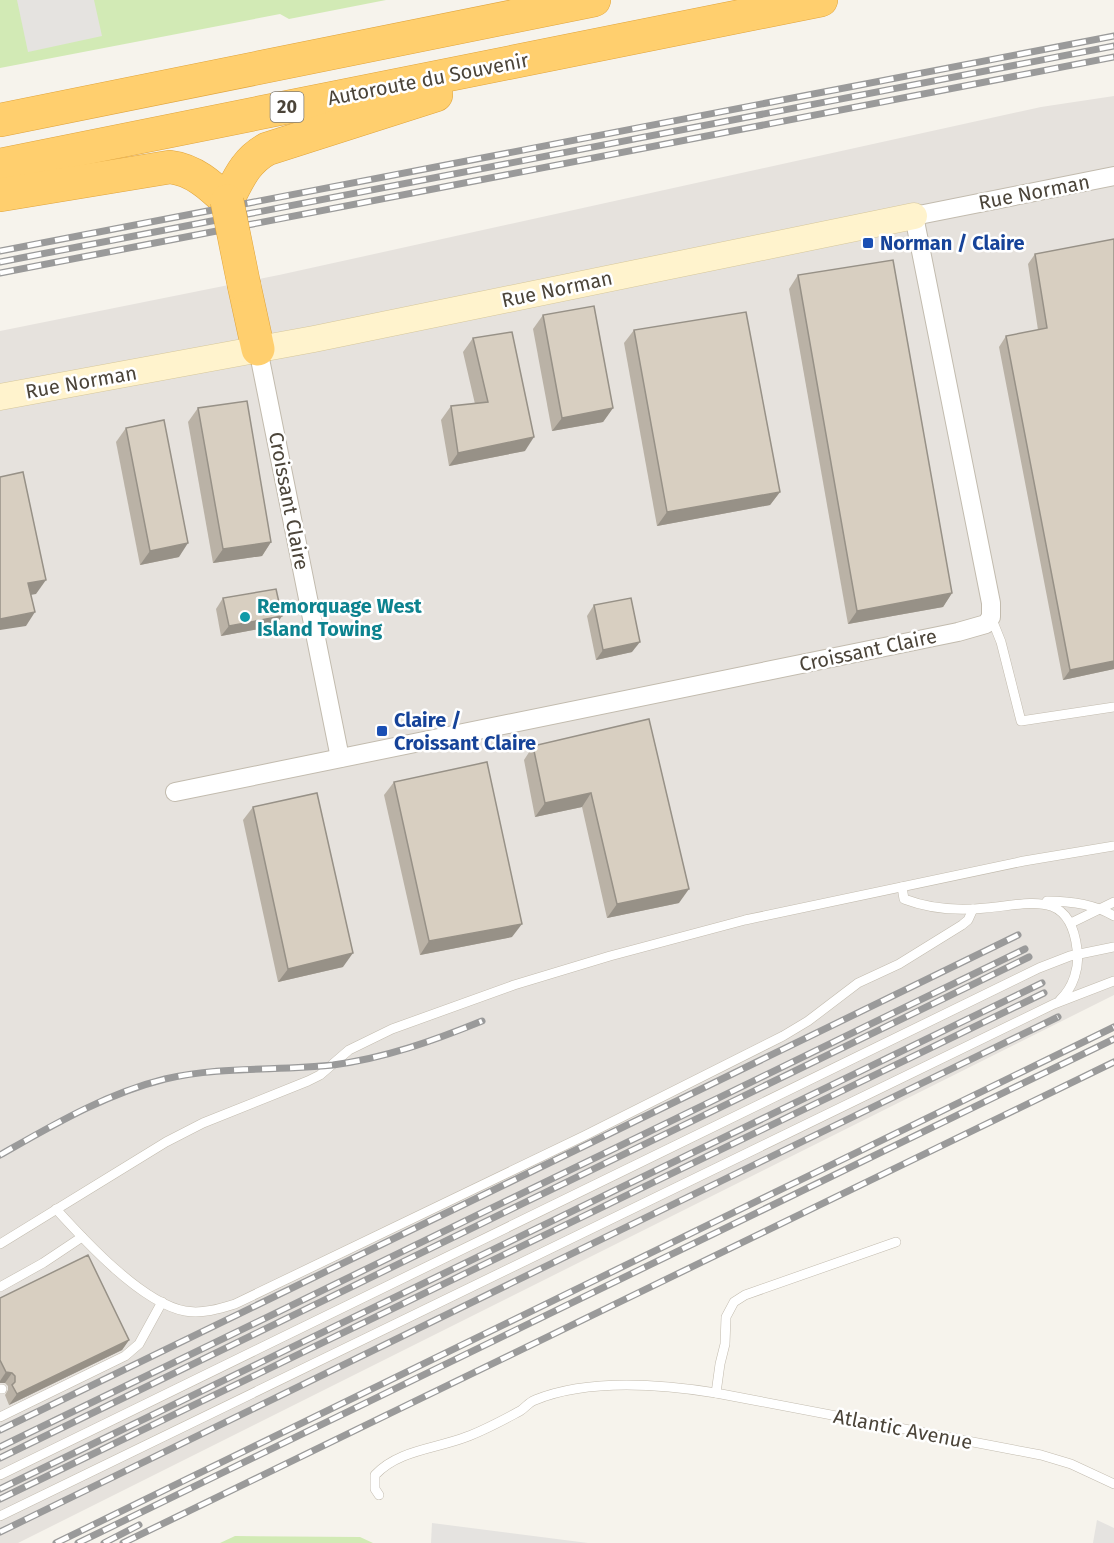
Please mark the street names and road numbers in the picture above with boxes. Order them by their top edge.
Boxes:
street label: Autoroute du Souvenir [326,48,531,110]
road number: 20 [270,92,304,122]
street label: Rue Norman [976,169,1092,215]
street label: Rue Norman [499,266,615,312]
street label: Rue Norman [23,360,139,404]
street label: Croissant Claire [264,430,314,572]
street label: Croissant Claire [797,624,939,676]
street label: Atlantic Avenue [832,1404,974,1454]

